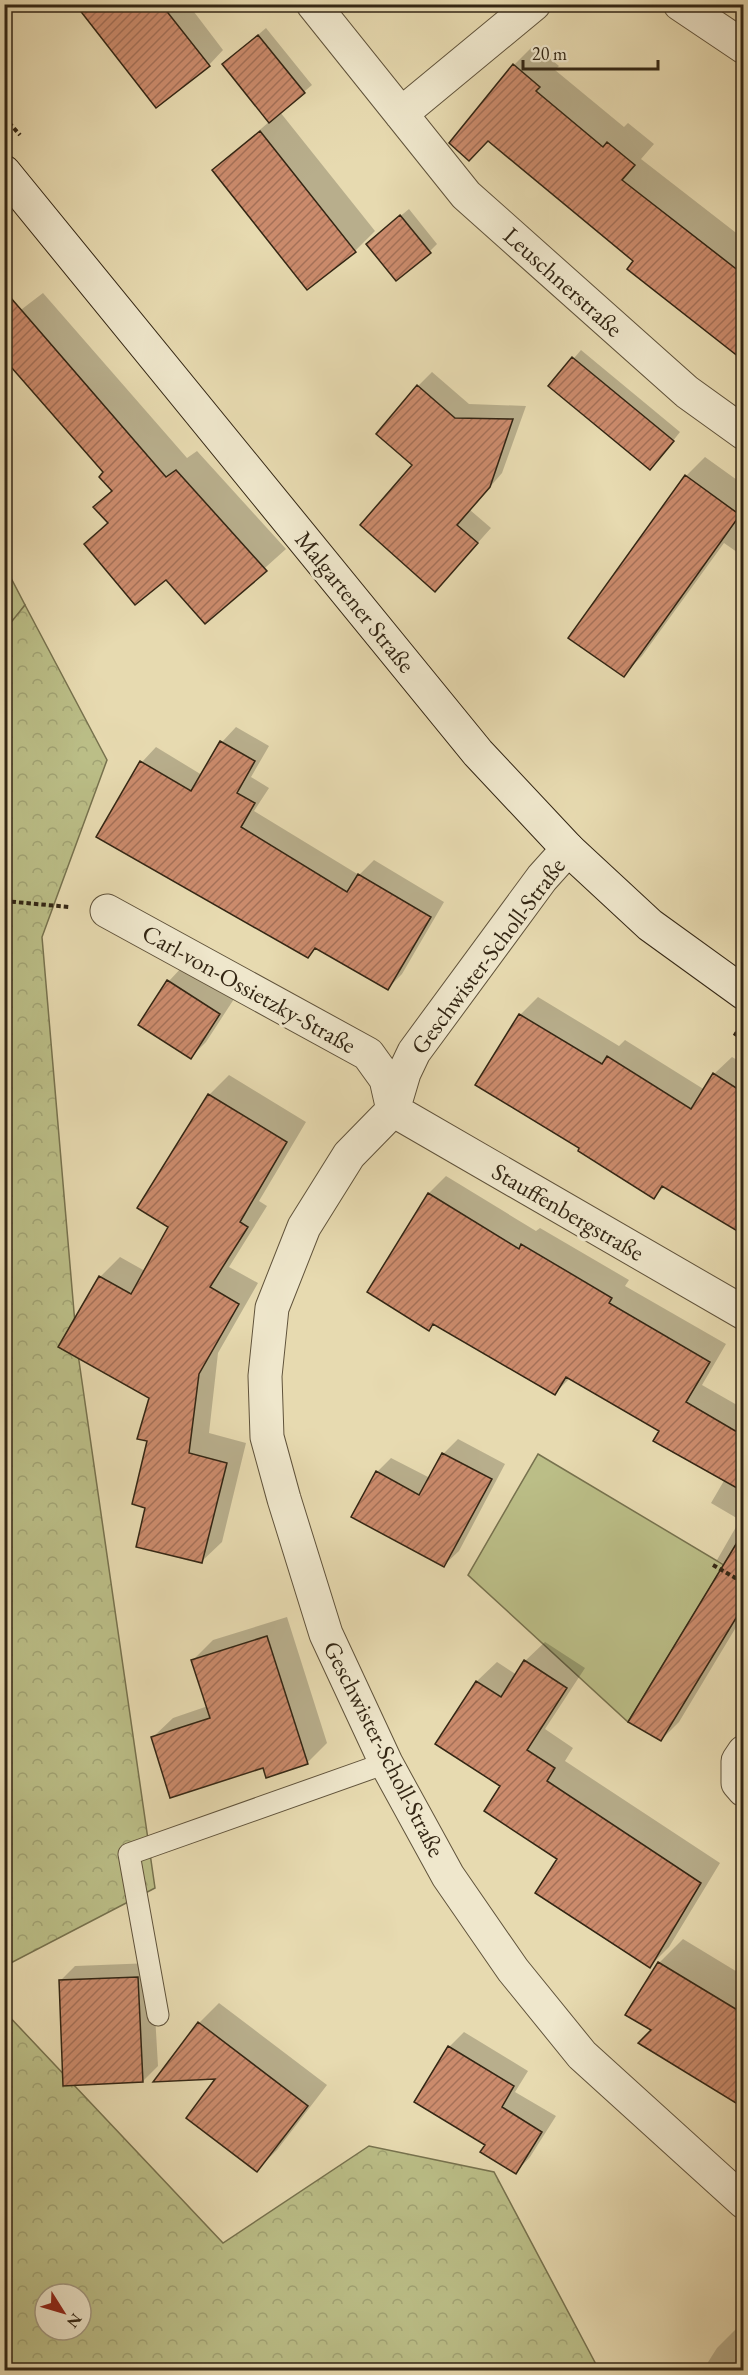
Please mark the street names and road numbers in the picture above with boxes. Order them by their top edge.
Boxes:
street label: Leuschnerstraße [497,220,630,343]
street label: Malgartener Straße [289,524,422,679]
street label: Geschwister-Scholl-Straße [404,851,572,1060]
street label: Carl-von-Ossietzky-Straße [137,917,362,1060]
street label: Stauffenbergstraße [487,1155,650,1268]
street label: Geschwister-Scholl-Straße [317,1636,452,1862]

